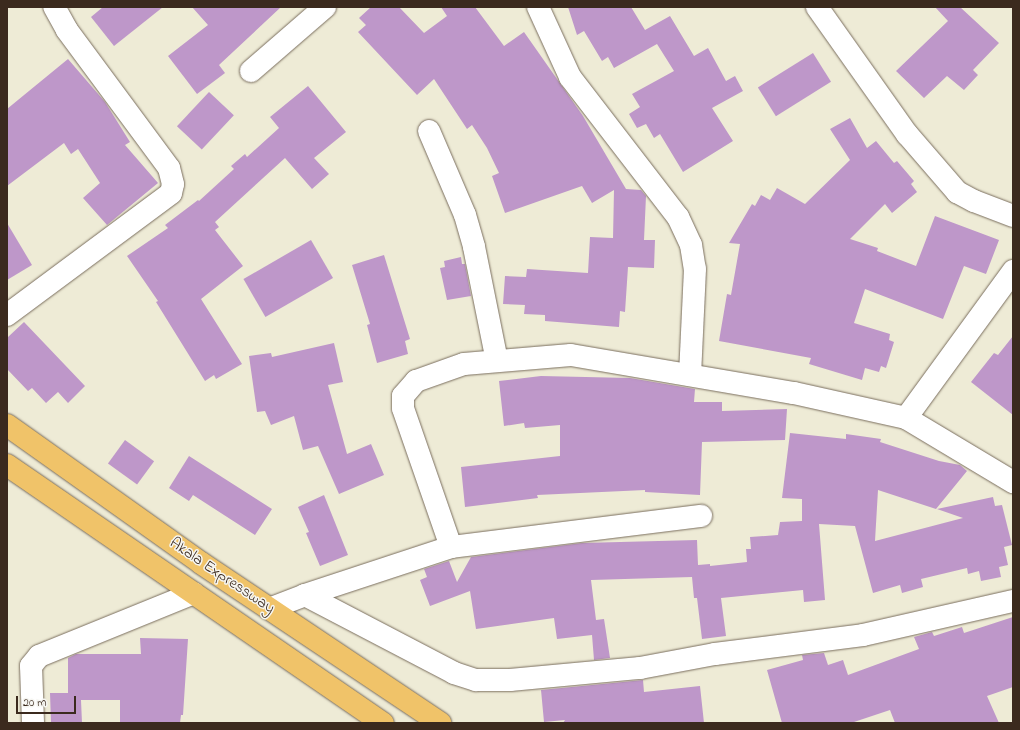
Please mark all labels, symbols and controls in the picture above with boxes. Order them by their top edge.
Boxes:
street label: Akala Expressway [166,534,278,618]
scale bar [18,688,78,714]
text: 20 m [23,694,46,712]

